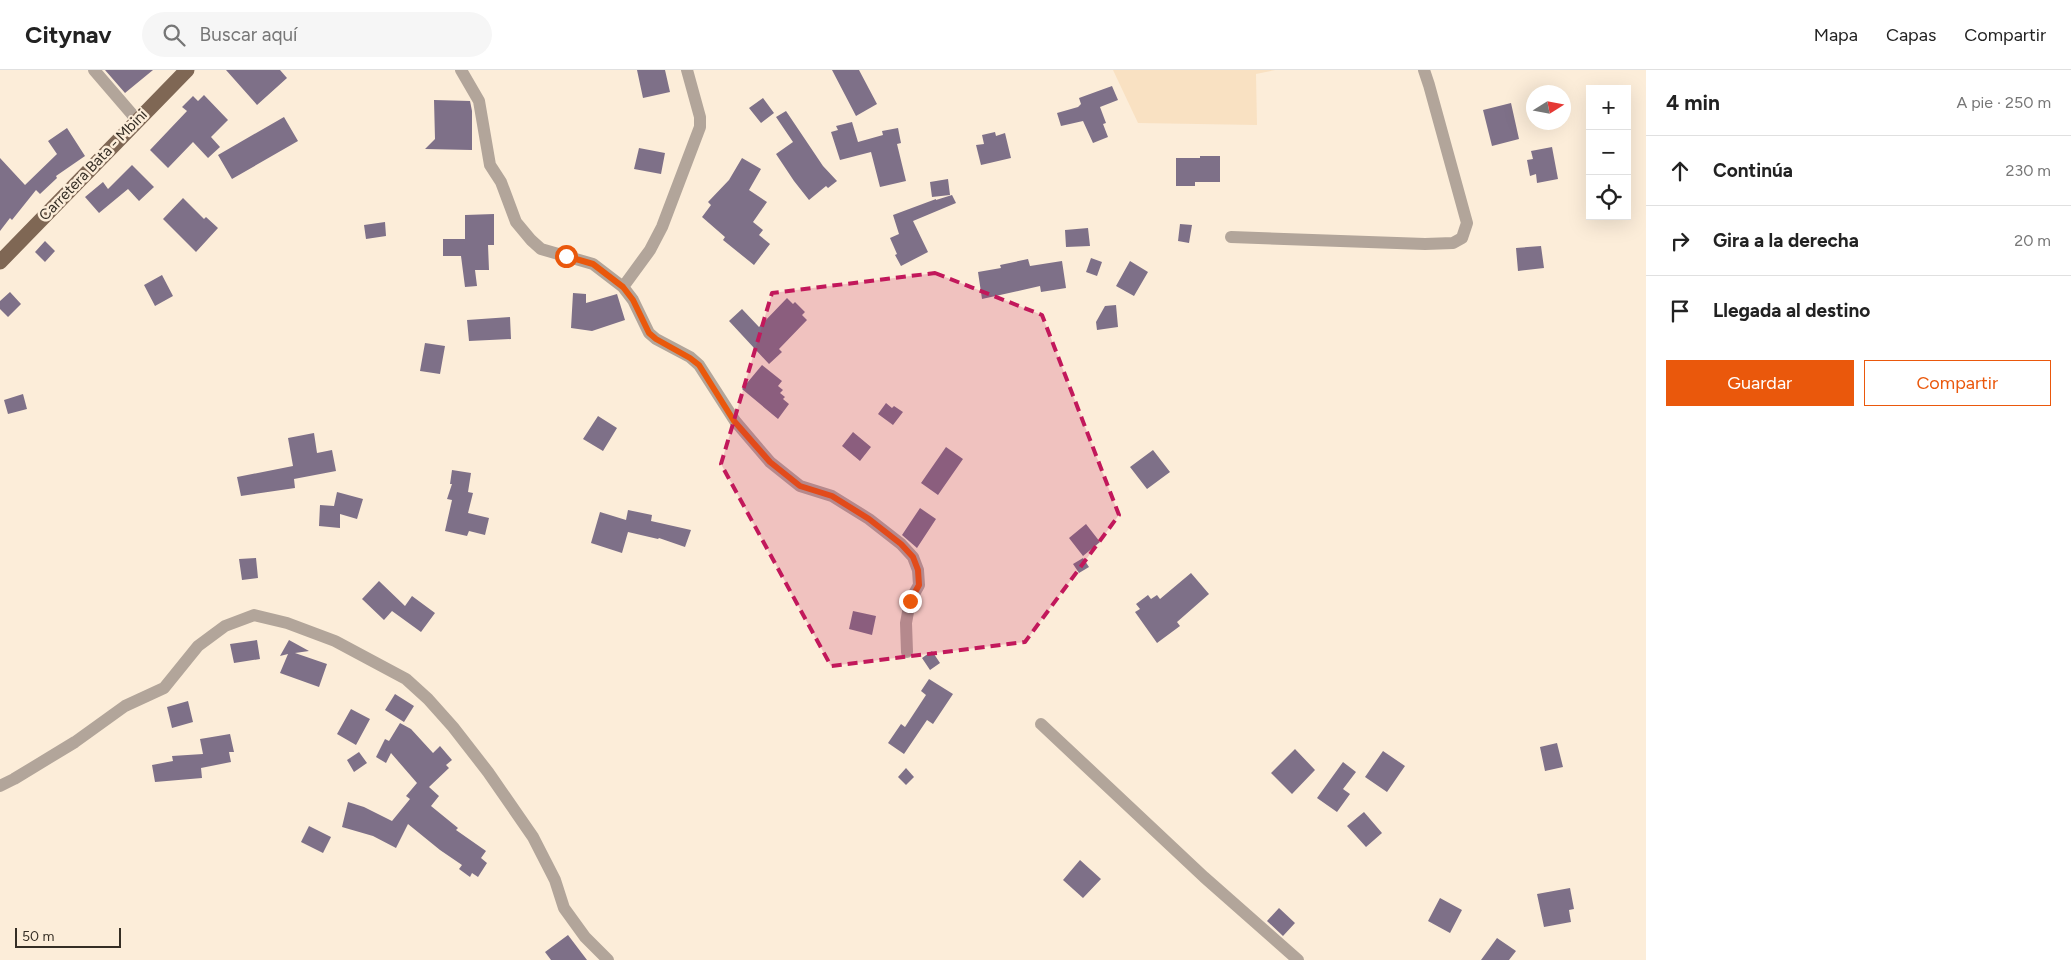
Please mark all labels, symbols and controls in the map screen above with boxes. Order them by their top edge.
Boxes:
search box [142,12,492,57]
text: Citynav [25,20,112,49]
icon: search [160,21,188,49]
text: Buscar aquí [200,23,297,46]
text: Mapa [1814,24,1858,46]
text: Capas [1886,24,1936,46]
text: Compartir [1964,24,2046,46]
north arrow [1526,85,1571,130]
map controls [1586,85,1631,220]
button: + [1586,85,1631,130]
text: 4 min [1666,90,1720,115]
text: A pie · 250 m [1956,93,2051,112]
street label: Carretera Bata - Mbini [35,106,151,224]
button: − [1586,130,1631,175]
icon: ahead [1666,157,1694,185]
text: Continúa [1713,159,1793,182]
text: 230 m [2006,161,2051,180]
button: locate [1586,175,1631,220]
icon: right [1666,227,1694,255]
text: Gira a la derecha [1713,229,1859,252]
text: 20 m [2014,231,2051,250]
route start [555,245,578,268]
icon: arrive [1666,297,1694,325]
text: Llegada al destino [1713,299,1870,322]
button: Guardar [1666,360,1854,406]
button: Compartir [1864,360,2051,406]
route end [899,590,922,613]
scale bar [15,925,121,948]
text: 50 m [22,928,54,945]

